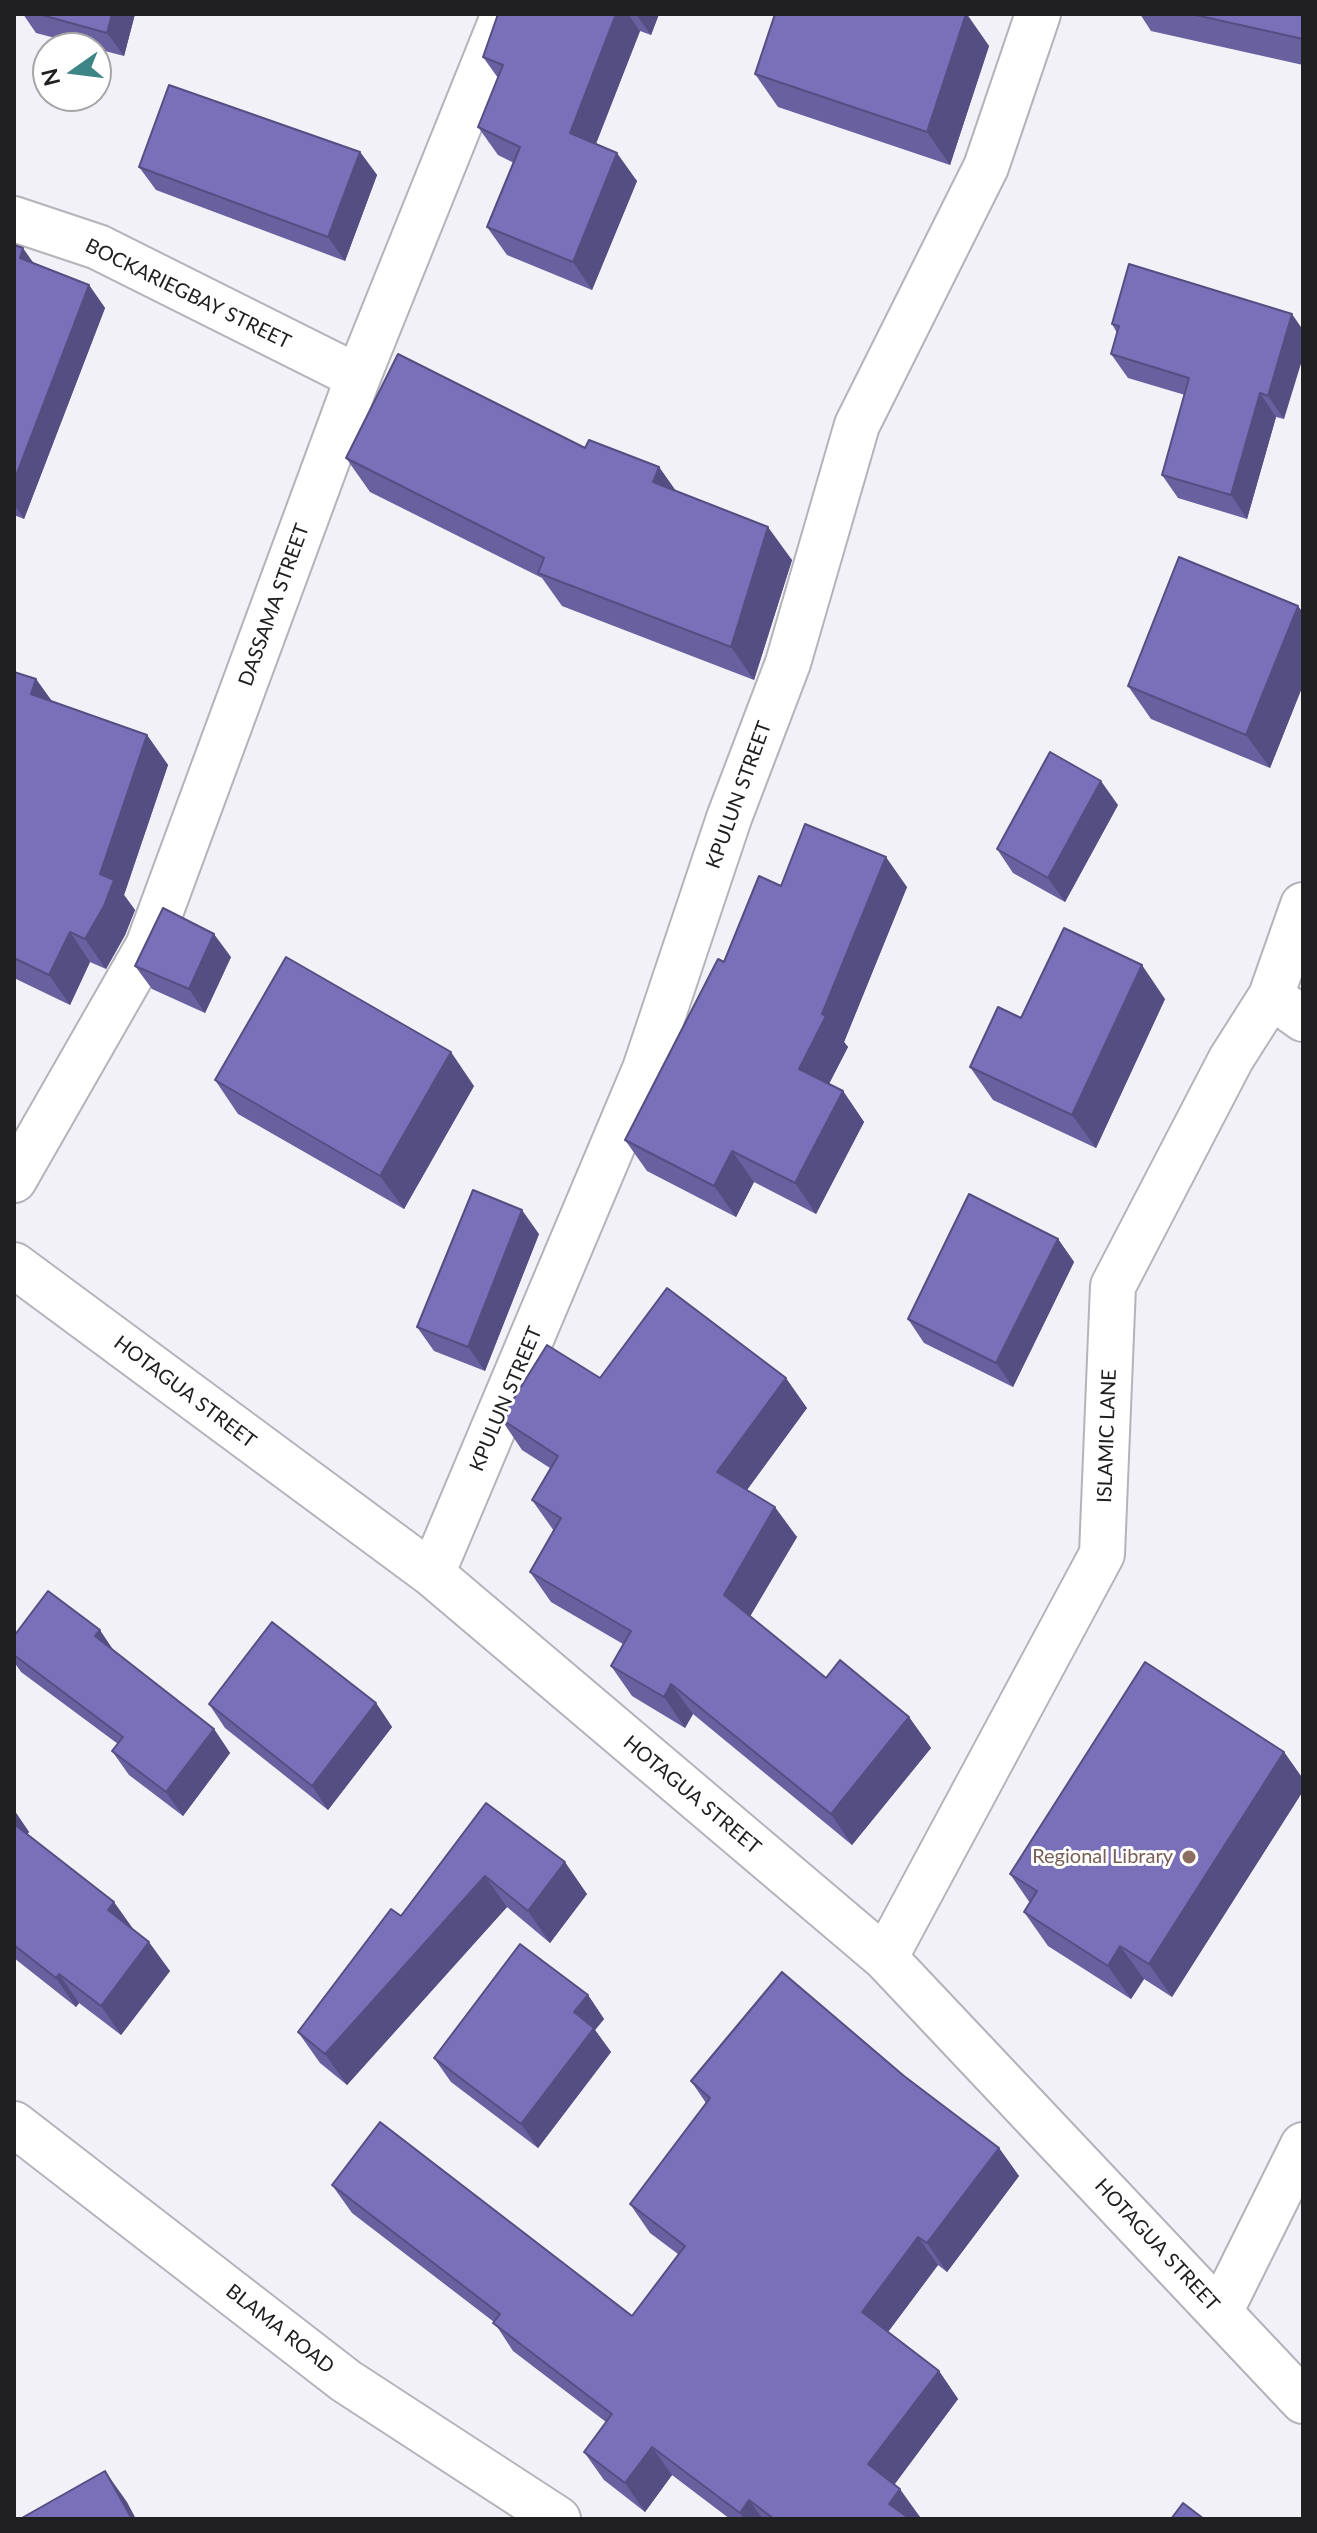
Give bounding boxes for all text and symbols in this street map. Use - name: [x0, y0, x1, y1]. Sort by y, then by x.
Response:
- north arrow: [32, 32, 112, 112]
- text: N: [35, 66, 65, 89]
- street label: BOCKARIEGBAY STREET: [81, 234, 295, 354]
- street label: DASSAMA STREET: [234, 521, 314, 689]
- street label: KPULUN STREET: [701, 718, 777, 872]
- street label: KPULUN STREET: [465, 1323, 547, 1475]
- street label: HOTAGUA STREET: [109, 1331, 261, 1453]
- street label: ISLAMIC LANE: [1093, 1369, 1121, 1503]
- street label: HOTAGUA STREET: [618, 1731, 766, 1859]
- place label: Regional Library: [1032, 1845, 1173, 1869]
- marker: Regional Library: [1180, 1848, 1198, 1866]
- street label: HOTAGUA STREET: [1090, 2174, 1224, 2316]
- street label: BLAMA ROAD: [221, 2279, 339, 2379]

